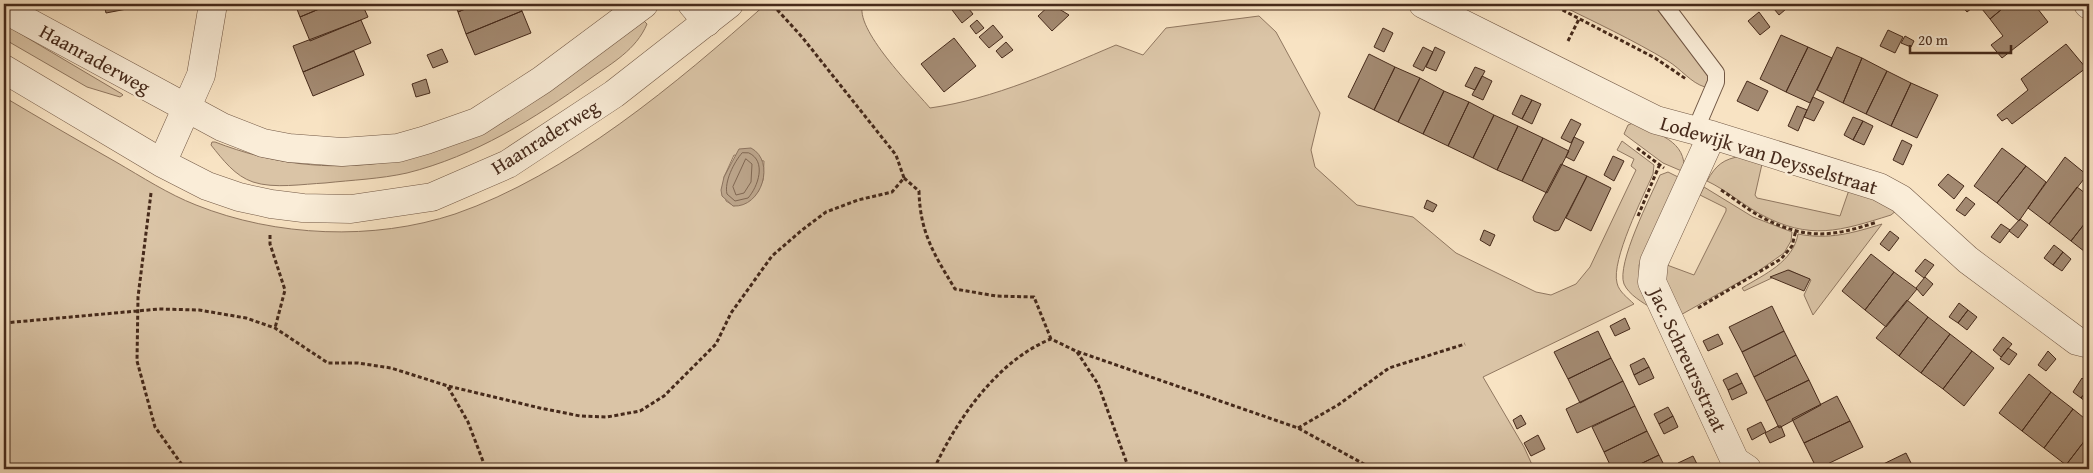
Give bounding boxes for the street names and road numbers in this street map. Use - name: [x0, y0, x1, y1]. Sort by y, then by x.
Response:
- street label: Haanraderweg: [35, 16, 156, 101]
- street label: Haanraderweg: [485, 92, 604, 181]
- street label: Lodewijk van Deysselstraat: [1657, 108, 1881, 201]
- street label: Jac. Schreursstraat: [1641, 280, 1735, 437]

